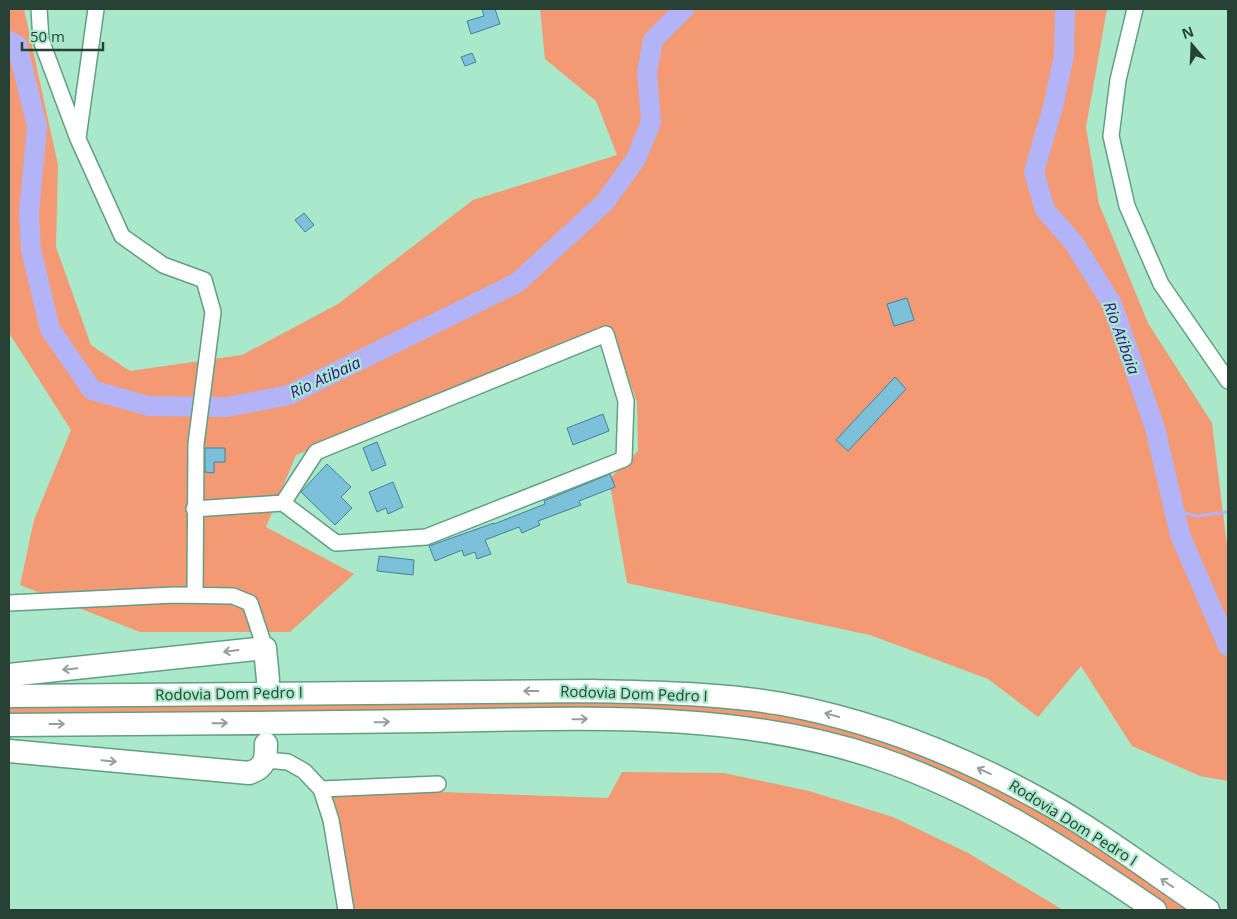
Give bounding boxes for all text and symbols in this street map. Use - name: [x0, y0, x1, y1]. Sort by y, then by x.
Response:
- scale bar: [22, 20, 104, 52]
- north arrow: [1167, 20, 1217, 70]
- text: N: [1179, 21, 1196, 43]
- text: 50 m: [30, 26, 65, 46]
- water label: Rio Atibaia: [1099, 299, 1145, 377]
- water label: Rio Atibaia: [286, 351, 364, 403]
- one-way arrow: [224, 646, 240, 656]
- one-way arrow: [62, 664, 78, 674]
- street label: Rodovia Dom Pedro I: [560, 680, 708, 706]
- street label: Rodovia Dom Pedro I: [155, 682, 303, 704]
- one-way arrow: [524, 686, 540, 696]
- one-way arrow: [824, 710, 840, 719]
- one-way arrow: [572, 714, 588, 724]
- one-way arrow: [374, 717, 390, 726]
- one-way arrow: [212, 718, 228, 728]
- one-way arrow: [49, 719, 65, 729]
- one-way arrow: [101, 756, 117, 766]
- one-way arrow: [977, 766, 992, 776]
- street label: Rodovia Dom Pedro I: [1006, 775, 1141, 870]
- one-way arrow: [1161, 878, 1175, 888]

